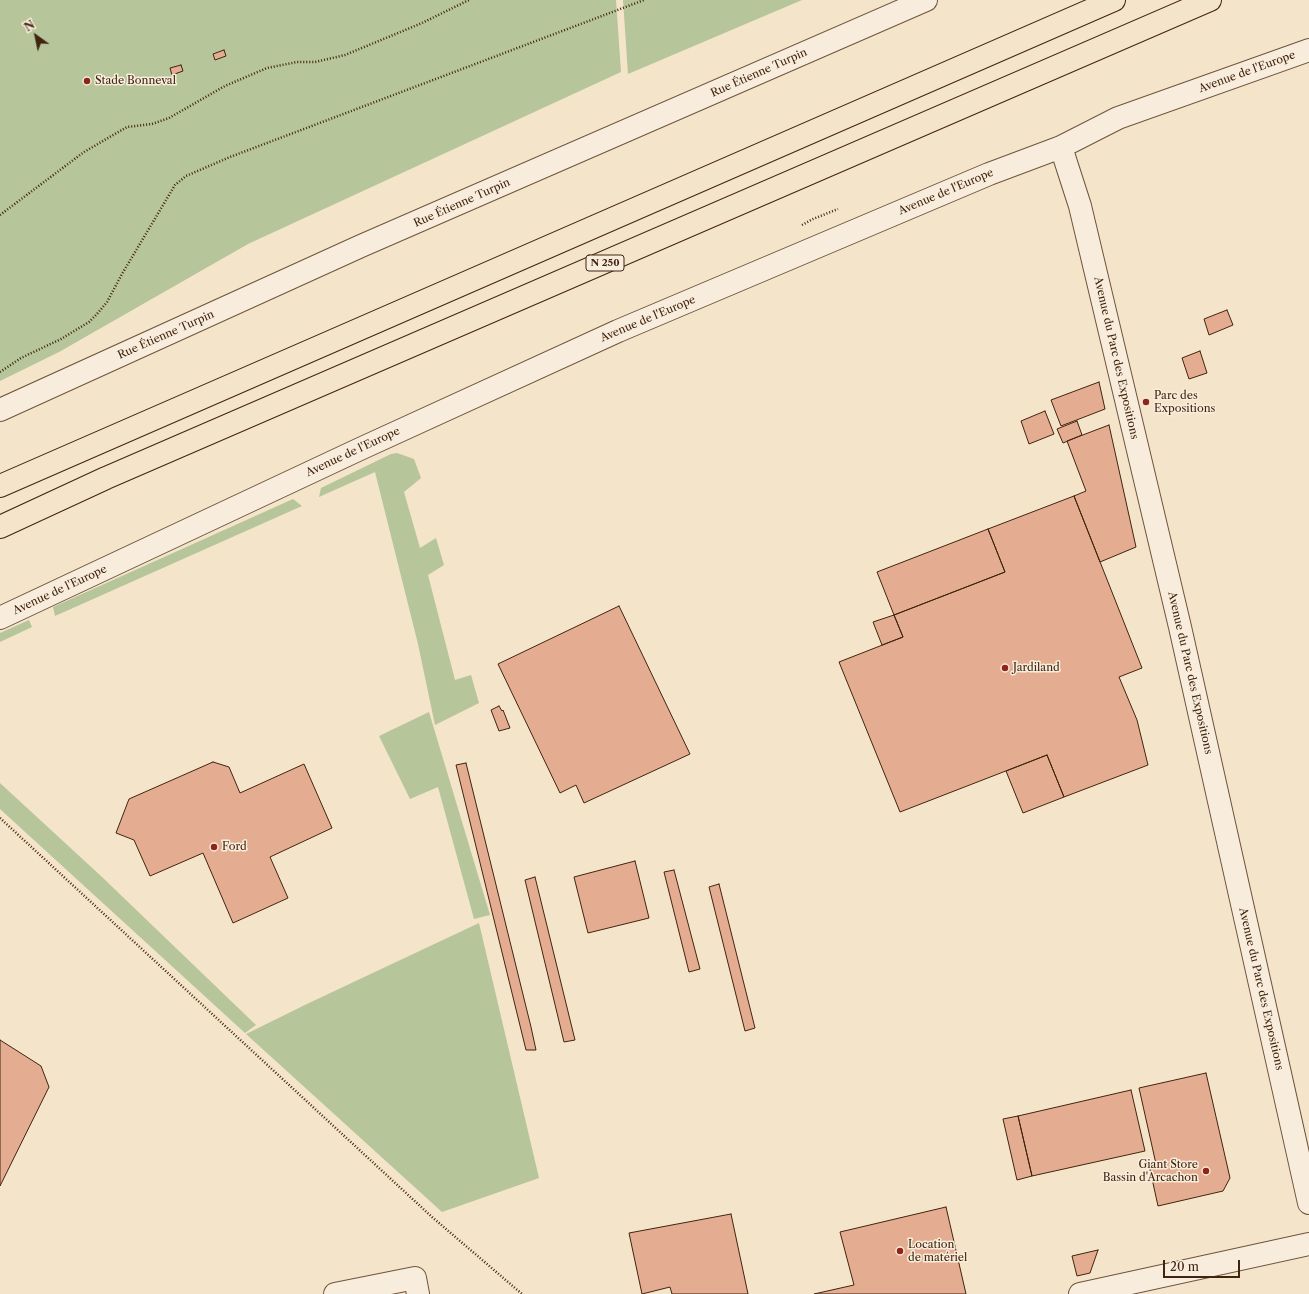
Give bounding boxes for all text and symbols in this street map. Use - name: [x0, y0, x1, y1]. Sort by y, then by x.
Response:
- north arrow: [16, 16, 56, 56]
- text: N: [22, 17, 37, 34]
- street label: Rue Étienne Turpin: [709, 46, 809, 100]
- street label: Avenue de l'Europe: [1197, 48, 1297, 96]
- place label: Stade Bonneval: [95, 74, 176, 88]
- marker: Stade Bonneval: [82, 76, 92, 86]
- street label: Avenue de l'Europe: [896, 166, 996, 218]
- street label: Rue Étienne Turpin: [412, 176, 512, 230]
- road number: N 250: [586, 255, 624, 271]
- street label: Avenue du Parc des Expositions: [1091, 275, 1141, 441]
- street label: Avenue de l'Europe: [598, 293, 698, 345]
- street label: Rue Étienne Turpin: [116, 308, 216, 362]
- place label: Parc des Expositions: [1154, 389, 1215, 415]
- marker: Parc des Expositions: [1141, 397, 1151, 407]
- street label: Avenue de l'Europe: [304, 424, 402, 480]
- street label: Avenue de l'Europe: [11, 562, 109, 618]
- street label: Avenue du Parc des Expositions: [1165, 590, 1215, 756]
- place label: Jardiland: [1013, 661, 1060, 675]
- marker: Jardiland: [1000, 663, 1010, 673]
- place label: Ford: [222, 840, 247, 854]
- marker: Ford: [209, 842, 219, 852]
- street label: Avenue du Parc des Expositions: [1236, 906, 1286, 1072]
- place label: Giant Store Bassin d'Arcachon: [1103, 1158, 1198, 1184]
- marker: Giant Store Bassin d'Arcachon: [1201, 1166, 1211, 1176]
- place label: Location de matériel: [908, 1238, 967, 1264]
- marker: Location de matériel: [895, 1246, 905, 1256]
- scale bar: [1165, 1252, 1242, 1278]
- text: 20 m: [1170, 1259, 1199, 1274]

